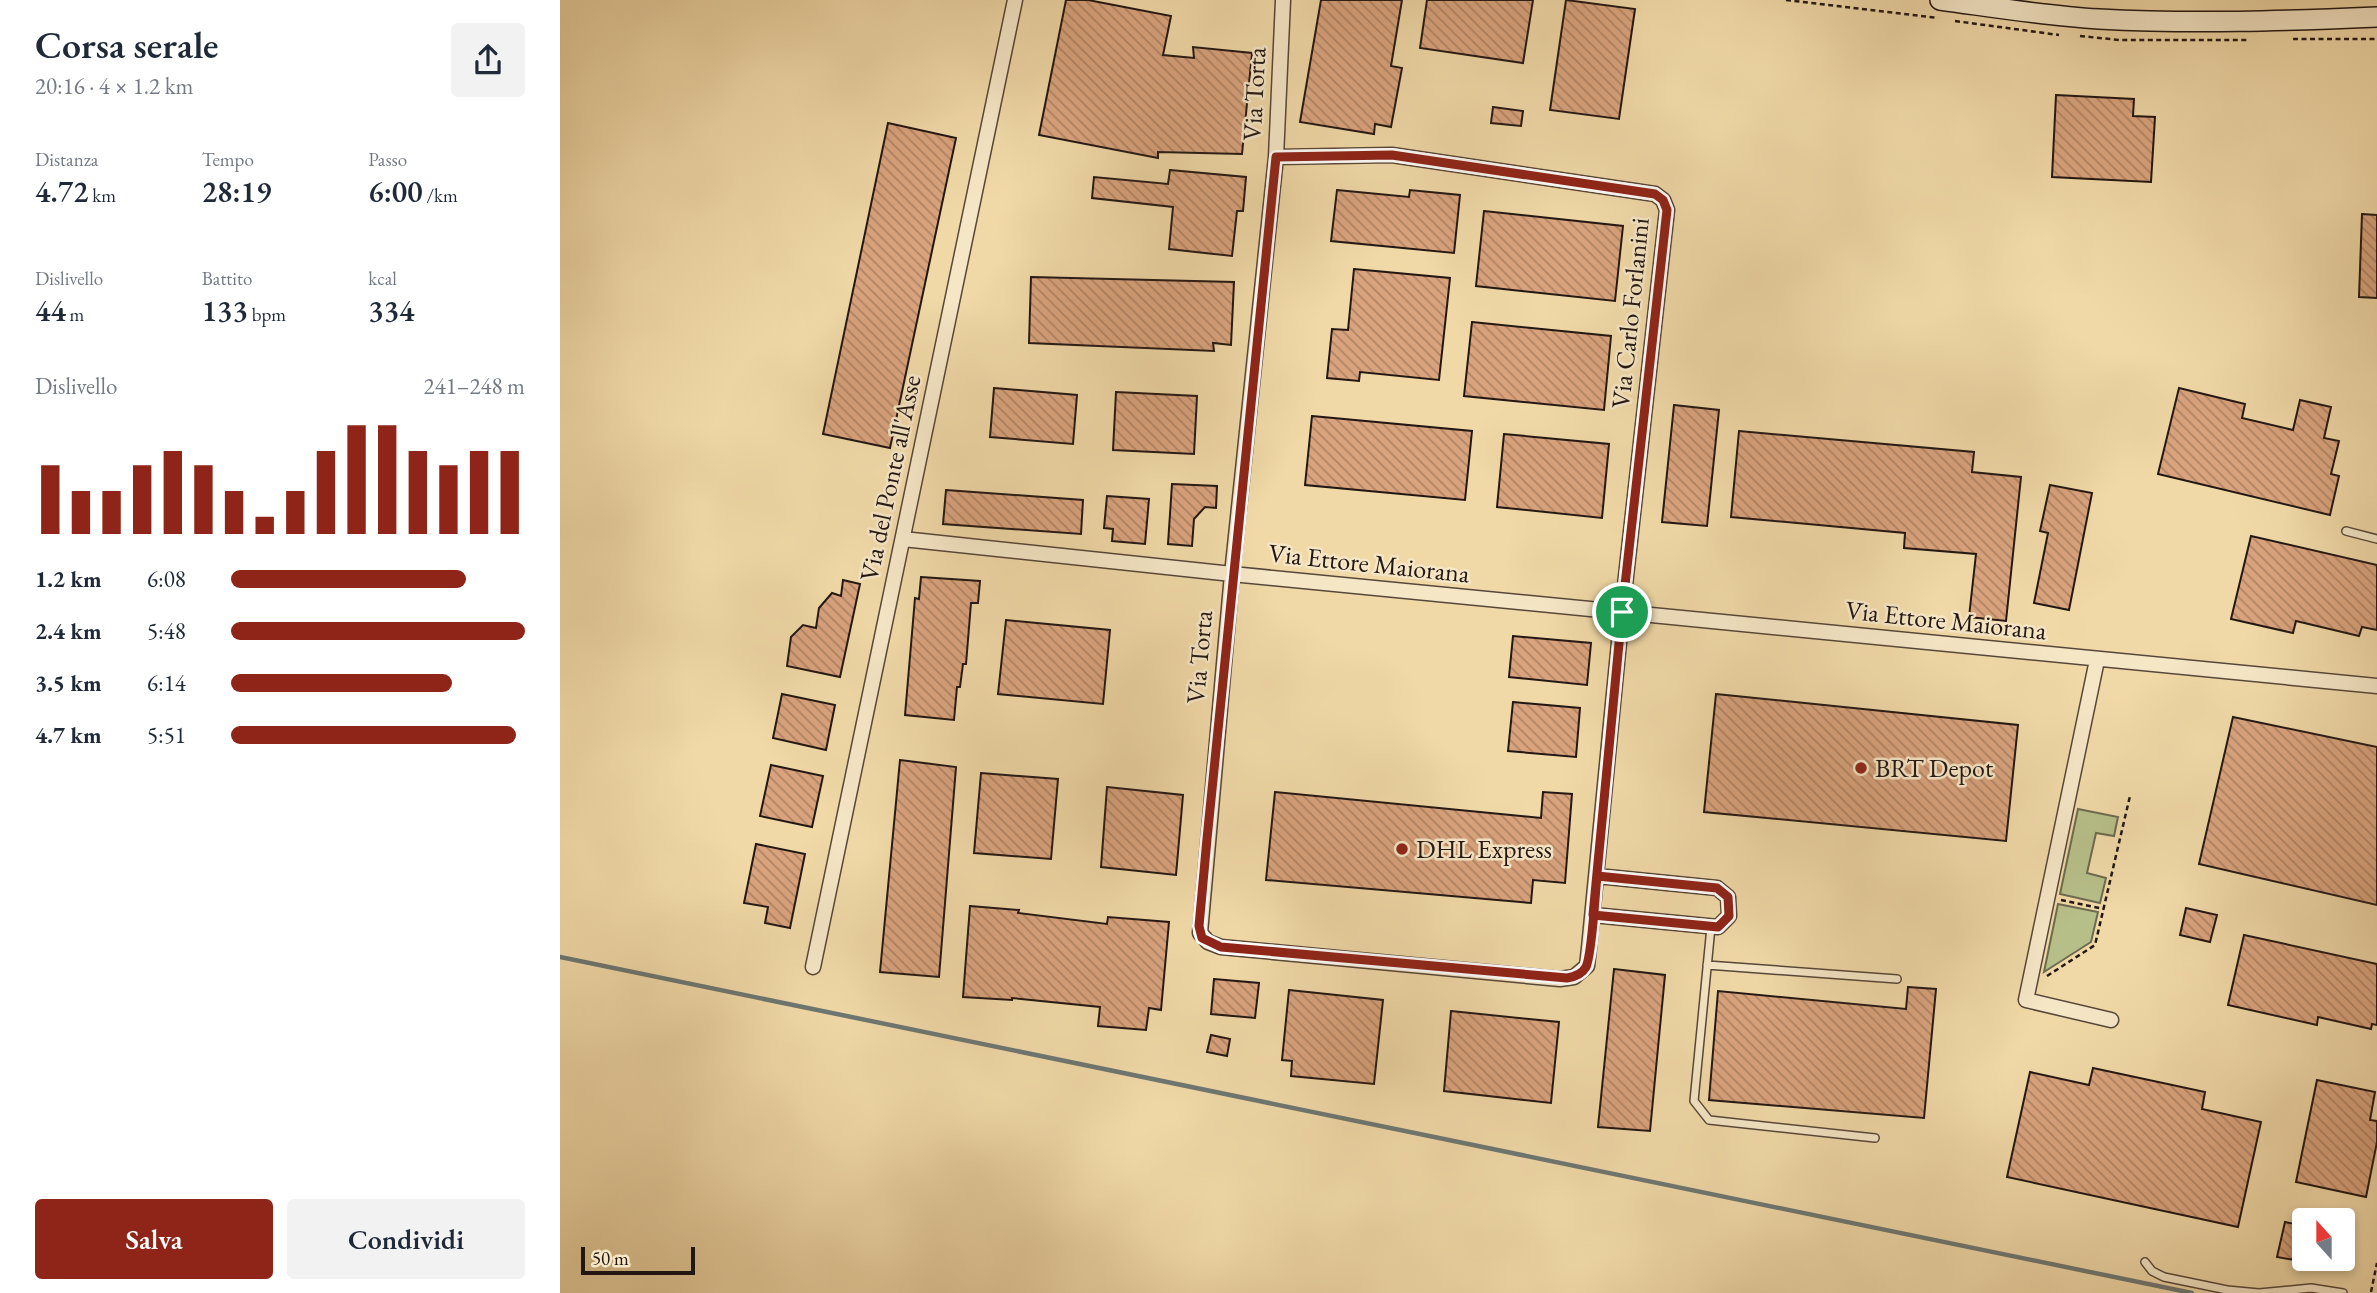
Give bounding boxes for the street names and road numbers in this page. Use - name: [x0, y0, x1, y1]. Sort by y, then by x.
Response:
- street label: Via Torta: [1235, 46, 1273, 142]
- street label: Via Carlo Forlanini: [1603, 216, 1657, 410]
- street label: Via del Ponte all'Asse: [852, 372, 928, 584]
- street label: Via Ettore Maiorana: [1267, 536, 1472, 591]
- street label: Via Ettore Maiorana: [1844, 593, 2049, 648]
- street label: Via Torta: [1178, 608, 1220, 705]

